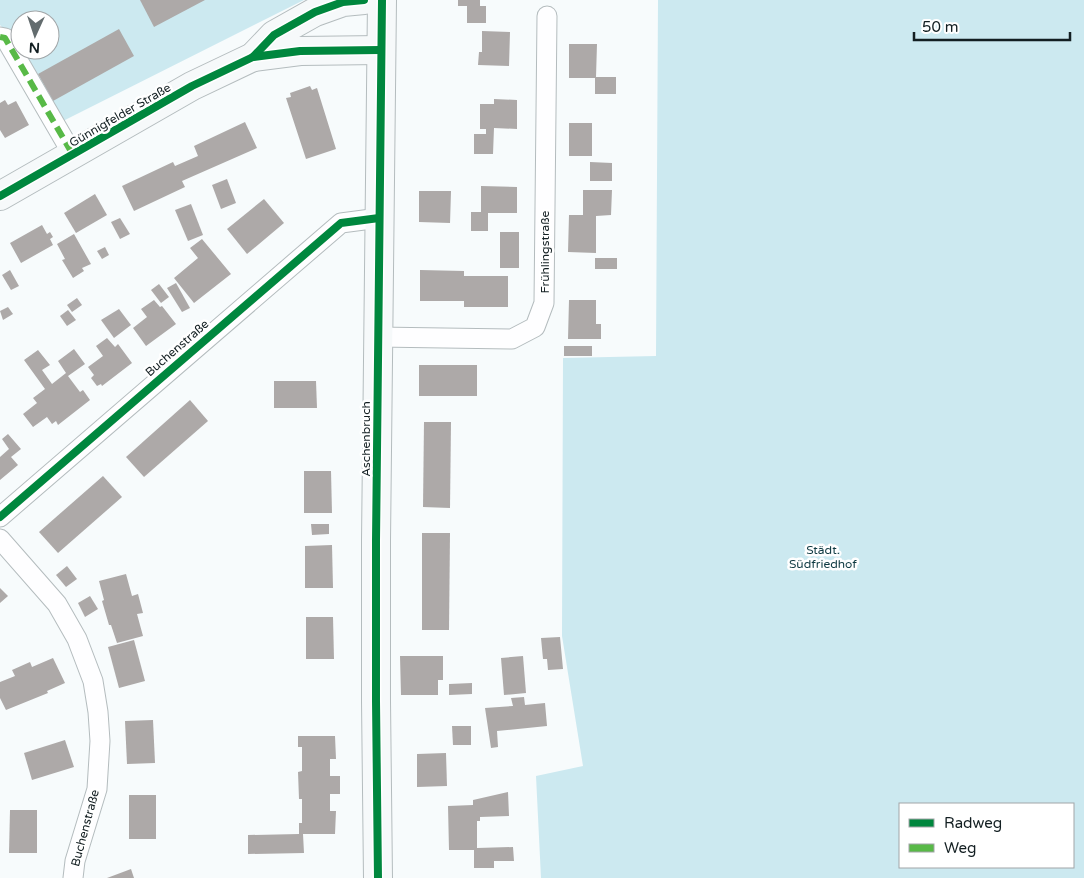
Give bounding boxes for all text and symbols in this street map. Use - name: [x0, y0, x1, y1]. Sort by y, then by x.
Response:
- north arrow: [10, 10, 60, 60]
- scale bar: [914, 10, 1070, 42]
- text: 50 m: [922, 18, 959, 36]
- text: N: [28, 39, 40, 56]
- street label: Günnigfelder Straße: [67, 80, 173, 150]
- street label: Frühlingstraße: [538, 210, 552, 293]
- street label: Buchenstraße: [143, 317, 212, 379]
- street label: Aschenbruch: [359, 401, 373, 477]
- park label: Städt. Südfriedhof: [789, 543, 857, 571]
- street label: Buchenstraße: [68, 788, 102, 868]
- legend: [899, 803, 1074, 868]
- text: Radweg: [944, 814, 1002, 832]
- text: Weg: [944, 839, 976, 857]

